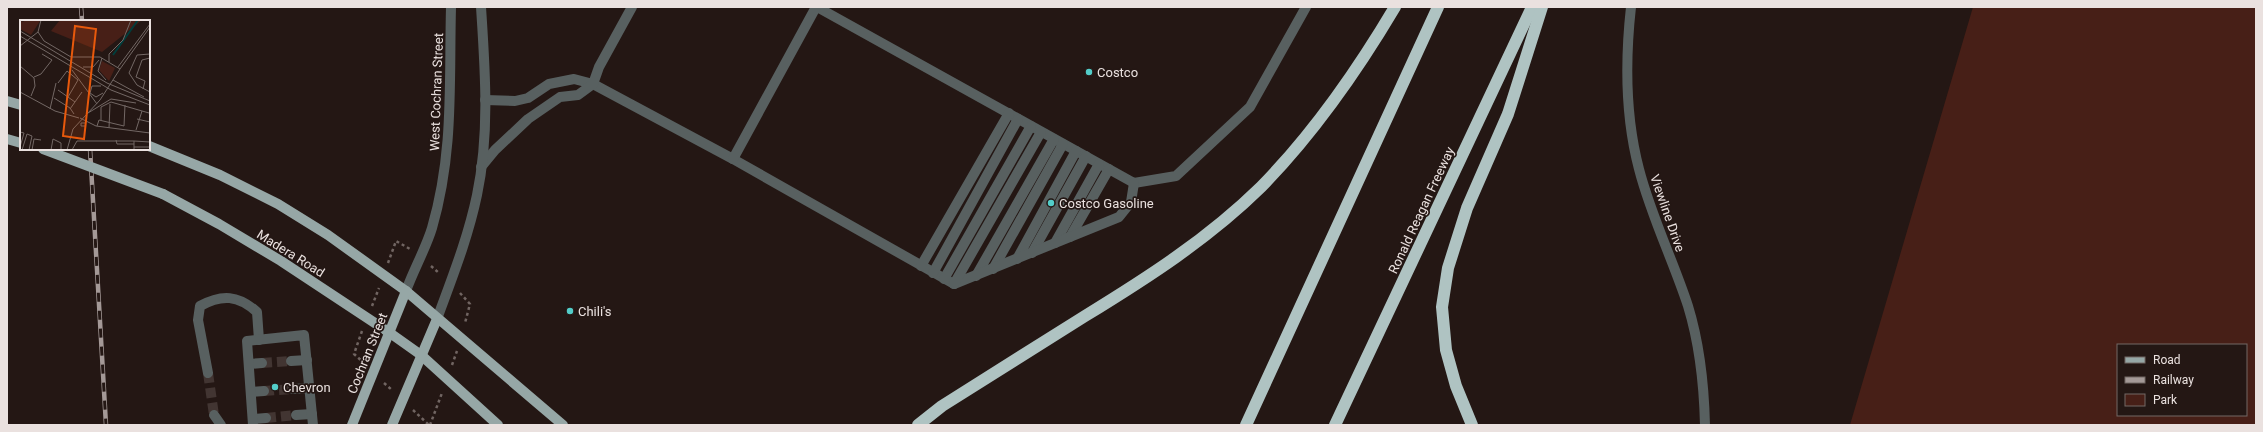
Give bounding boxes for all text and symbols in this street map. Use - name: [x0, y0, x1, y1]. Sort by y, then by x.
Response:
- inset map: [20, 20, 150, 150]
- street label: West Cochran Street: [427, 33, 446, 151]
- place label: Costco: [1097, 65, 1138, 80]
- marker: Costco: [1084, 67, 1094, 77]
- street label: Ronald Reagan Freeway: [1385, 144, 1457, 276]
- street label: Viewline Drive: [1647, 172, 1688, 254]
- place label: Costco Gasoline: [1059, 196, 1154, 211]
- marker: Costco Gasoline: [1046, 198, 1056, 208]
- street label: Madera Road: [254, 227, 327, 280]
- place label: Chili's: [578, 304, 612, 319]
- marker: Chili's: [565, 306, 575, 316]
- street label: Cochran Street: [344, 311, 390, 396]
- legend: [2117, 344, 2247, 416]
- text: Road: [2153, 353, 2181, 367]
- text: Railway: [2153, 373, 2194, 387]
- place label: Chevron: [283, 380, 331, 395]
- marker: Chevron: [270, 382, 280, 392]
- text: Park: [2153, 393, 2178, 407]

